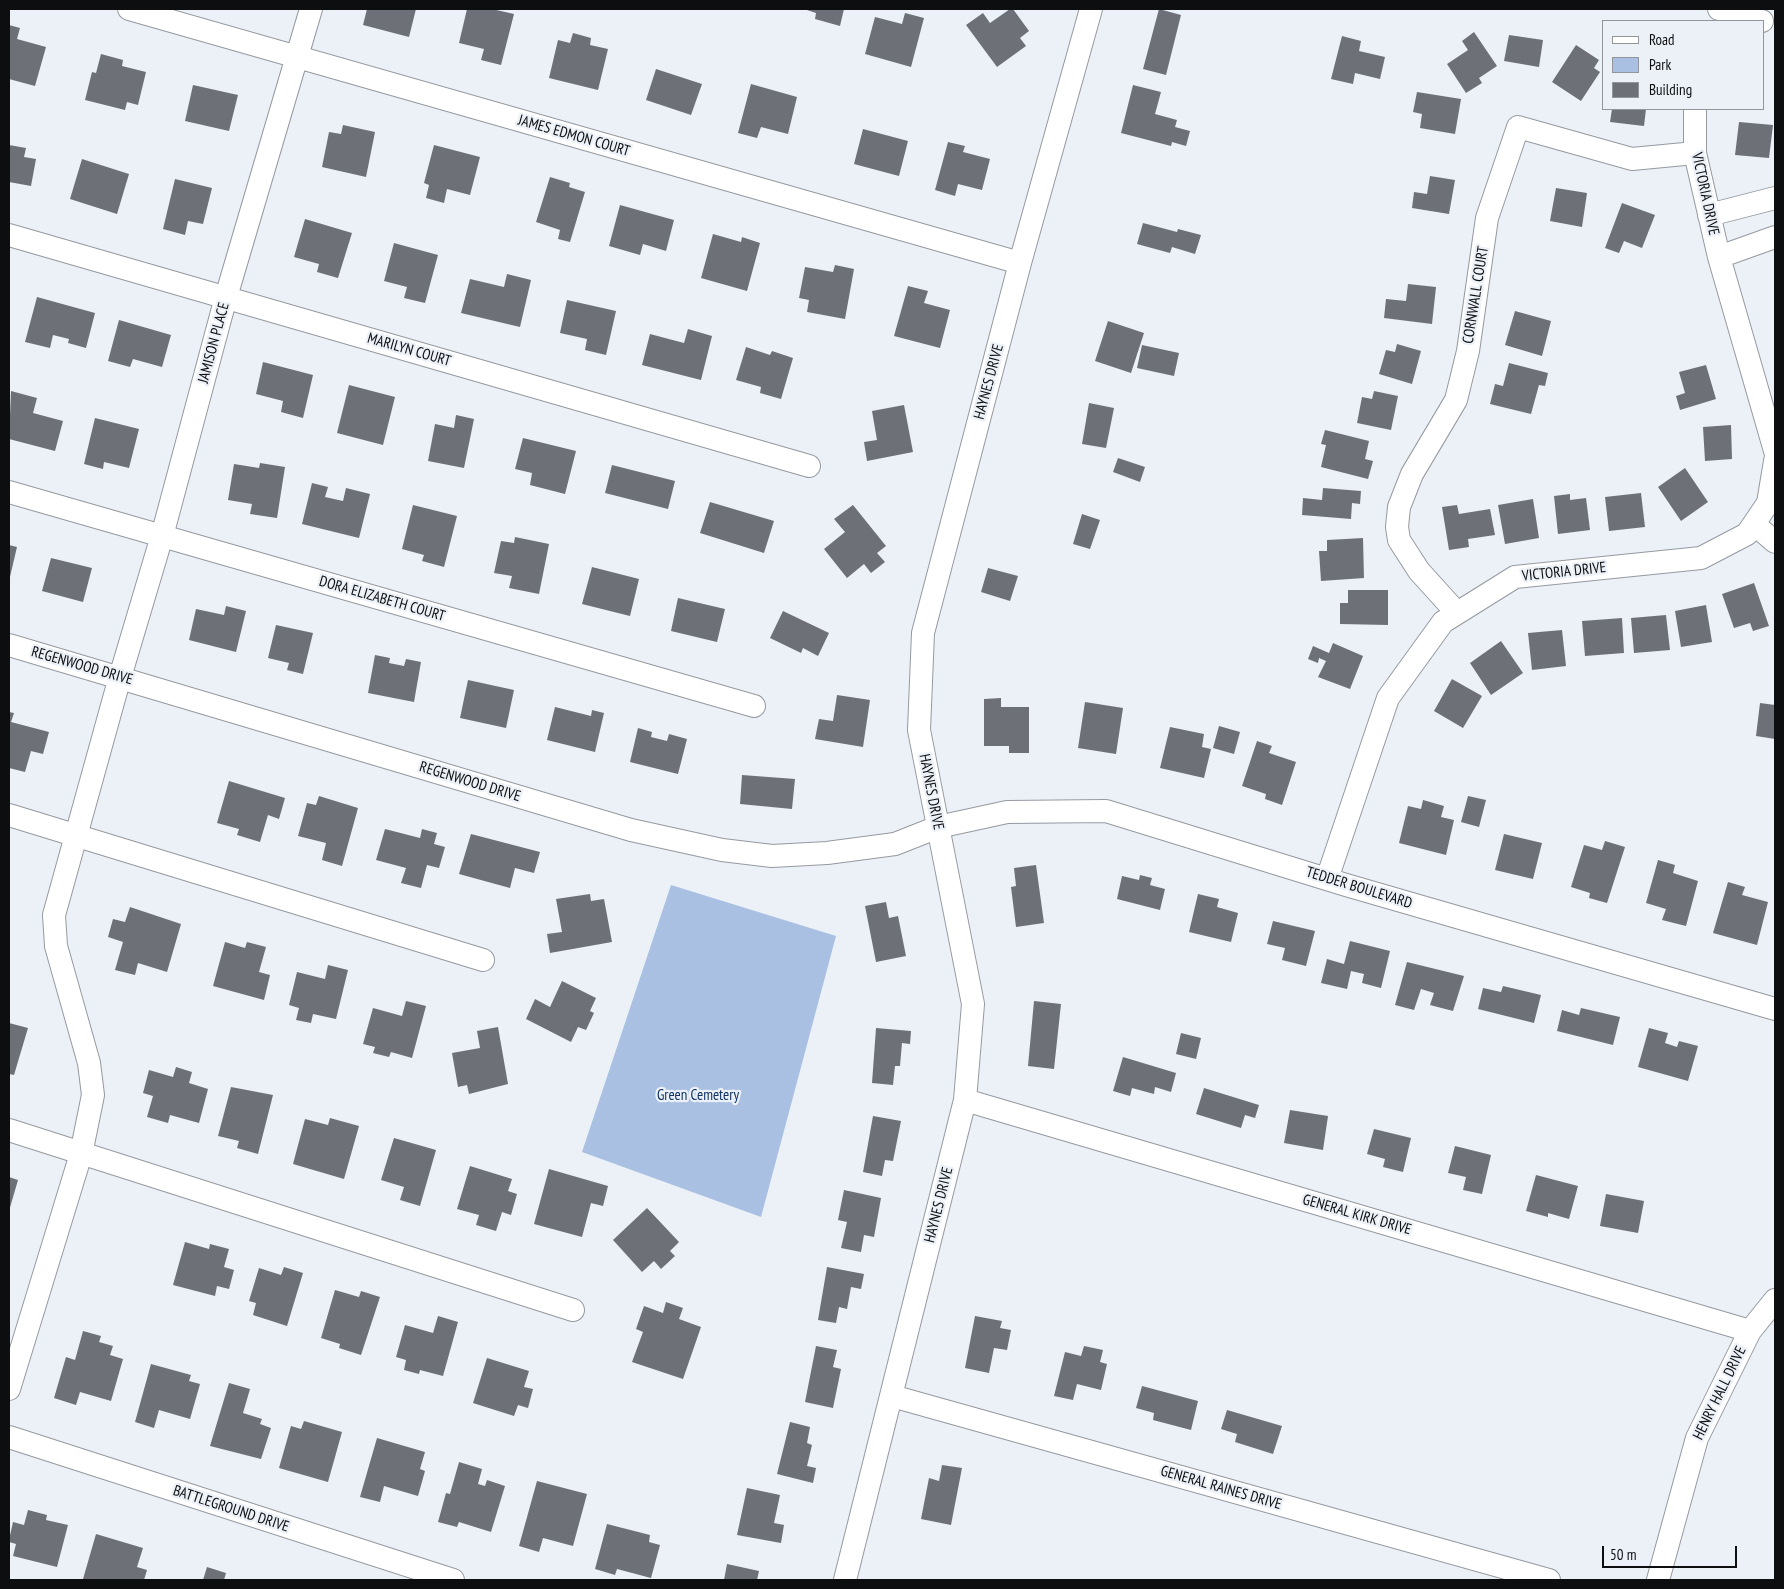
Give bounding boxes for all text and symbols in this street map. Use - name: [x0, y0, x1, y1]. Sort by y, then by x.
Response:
- legend: [1602, 20, 1764, 110]
- text: Road: [1649, 30, 1675, 49]
- text: Park: [1649, 55, 1671, 74]
- text: Building: [1649, 80, 1692, 99]
- street label: JAMES EDMON COURT: [516, 111, 632, 161]
- street label: VICTORIA DRIVE: [1687, 151, 1723, 237]
- street label: CORNWALL COURT: [1459, 245, 1493, 345]
- street label: JAMISON PLACE: [195, 301, 233, 385]
- street label: MARILYN COURT: [365, 329, 453, 371]
- street label: HAYNES DRIVE: [970, 342, 1008, 422]
- street label: VICTORIA DRIVE: [1521, 559, 1607, 585]
- street label: DORA ELIZABETH COURT: [317, 572, 447, 626]
- street label: REGENWOOD DRIVE: [29, 643, 135, 689]
- street label: HAYNES DRIVE: [915, 752, 947, 832]
- street label: REGENWOOD DRIVE: [417, 758, 523, 806]
- street label: TEDDER BOULEVARD: [1304, 863, 1414, 913]
- park label: Green Cemetery: [657, 1087, 739, 1105]
- street label: HAYNES DRIVE: [921, 1165, 957, 1245]
- street label: GENERAL KIRK DRIVE: [1301, 1191, 1413, 1239]
- street label: HENRY HALL DRIVE: [1690, 1343, 1750, 1443]
- street label: GENERAL RAINES DRIVE: [1158, 1462, 1284, 1514]
- street label: BATTLEGROUND DRIVE: [171, 1482, 291, 1536]
- scale bar: [1604, 1536, 1739, 1568]
- text: 50 m: [1610, 1545, 1636, 1564]

